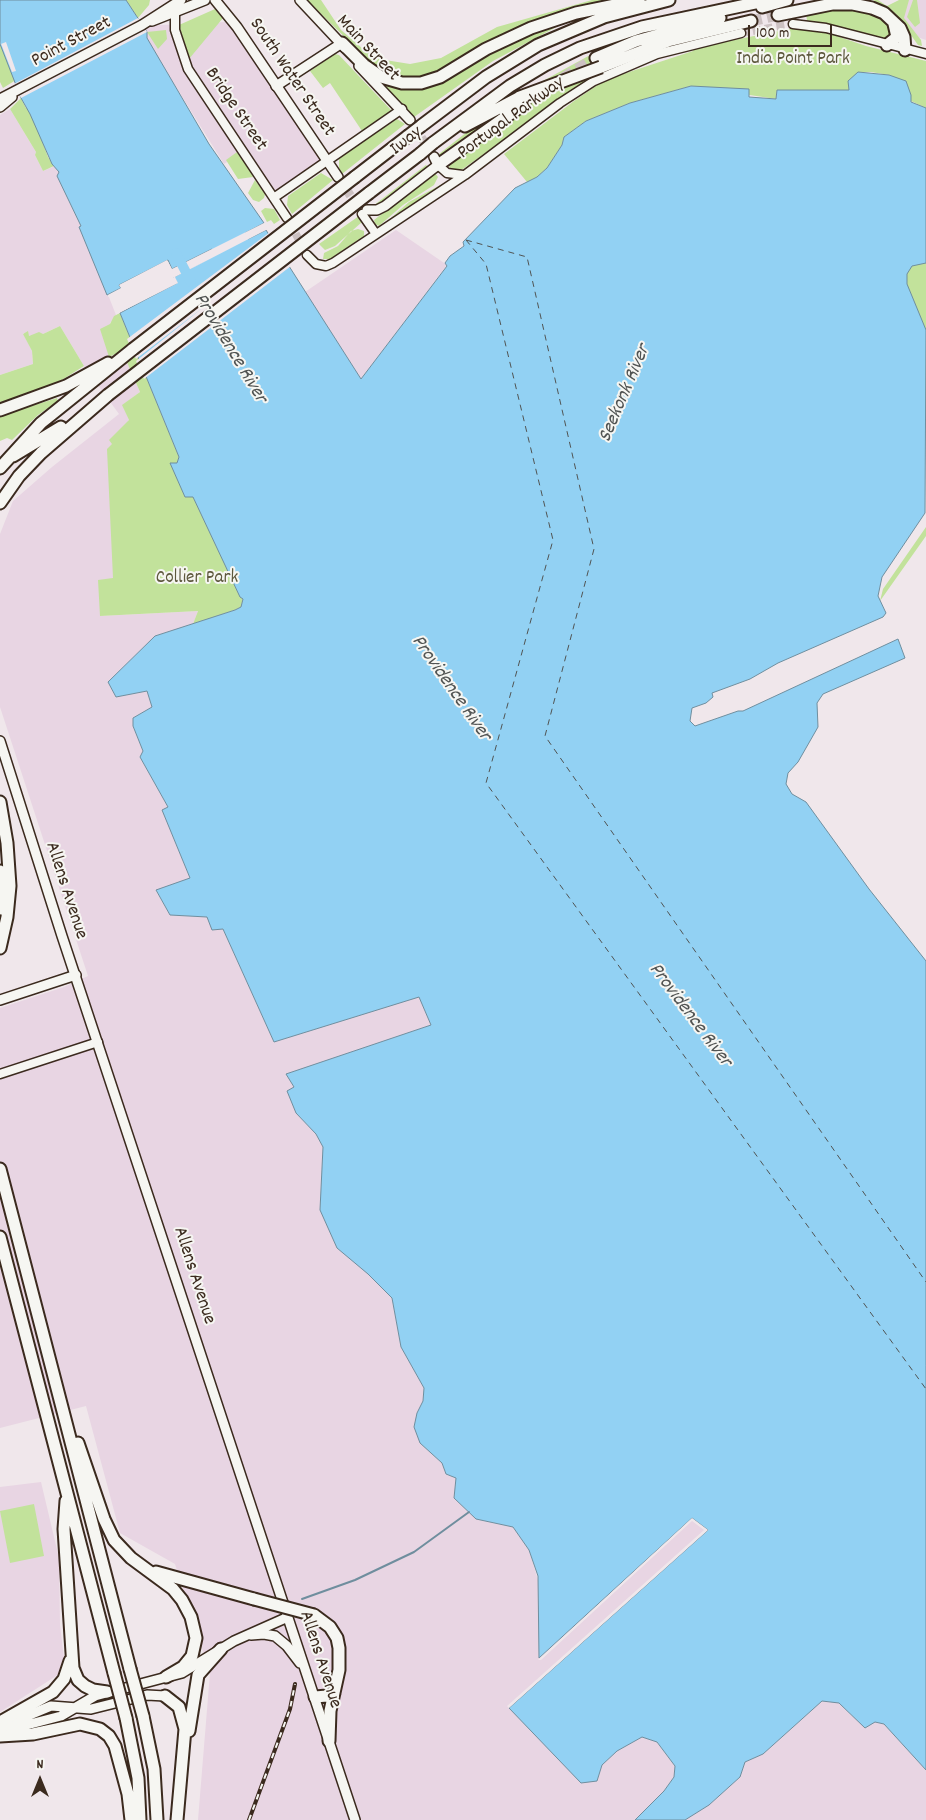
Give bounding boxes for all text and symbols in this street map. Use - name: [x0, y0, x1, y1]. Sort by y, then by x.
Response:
- street label: Main Street: [330, 11, 404, 87]
- street label: Point Street: [28, 13, 116, 73]
- street label: South Water Street: [243, 14, 339, 142]
- scale bar: [751, 15, 835, 47]
- text: 100 m: [756, 23, 789, 45]
- park label: India Point Park: [736, 49, 850, 71]
- street label: Bridge Street: [199, 64, 271, 156]
- street label: Portugal Parkway: [454, 73, 570, 165]
- street label: Iway: [386, 122, 428, 162]
- water label: Providence River: [187, 290, 271, 408]
- water label: Seekonk River: [595, 342, 657, 446]
- park label: Collier Park: [156, 568, 238, 590]
- water label: Providence River: [405, 631, 495, 747]
- street label: Allens Avenue: [39, 840, 91, 942]
- water label: Providence River: [642, 959, 736, 1073]
- street label: Allens Avenue: [167, 1225, 219, 1327]
- street label: Allens Avenue: [293, 1609, 345, 1711]
- north arrow: [15, 1755, 65, 1805]
- text: N: [37, 1755, 43, 1775]

